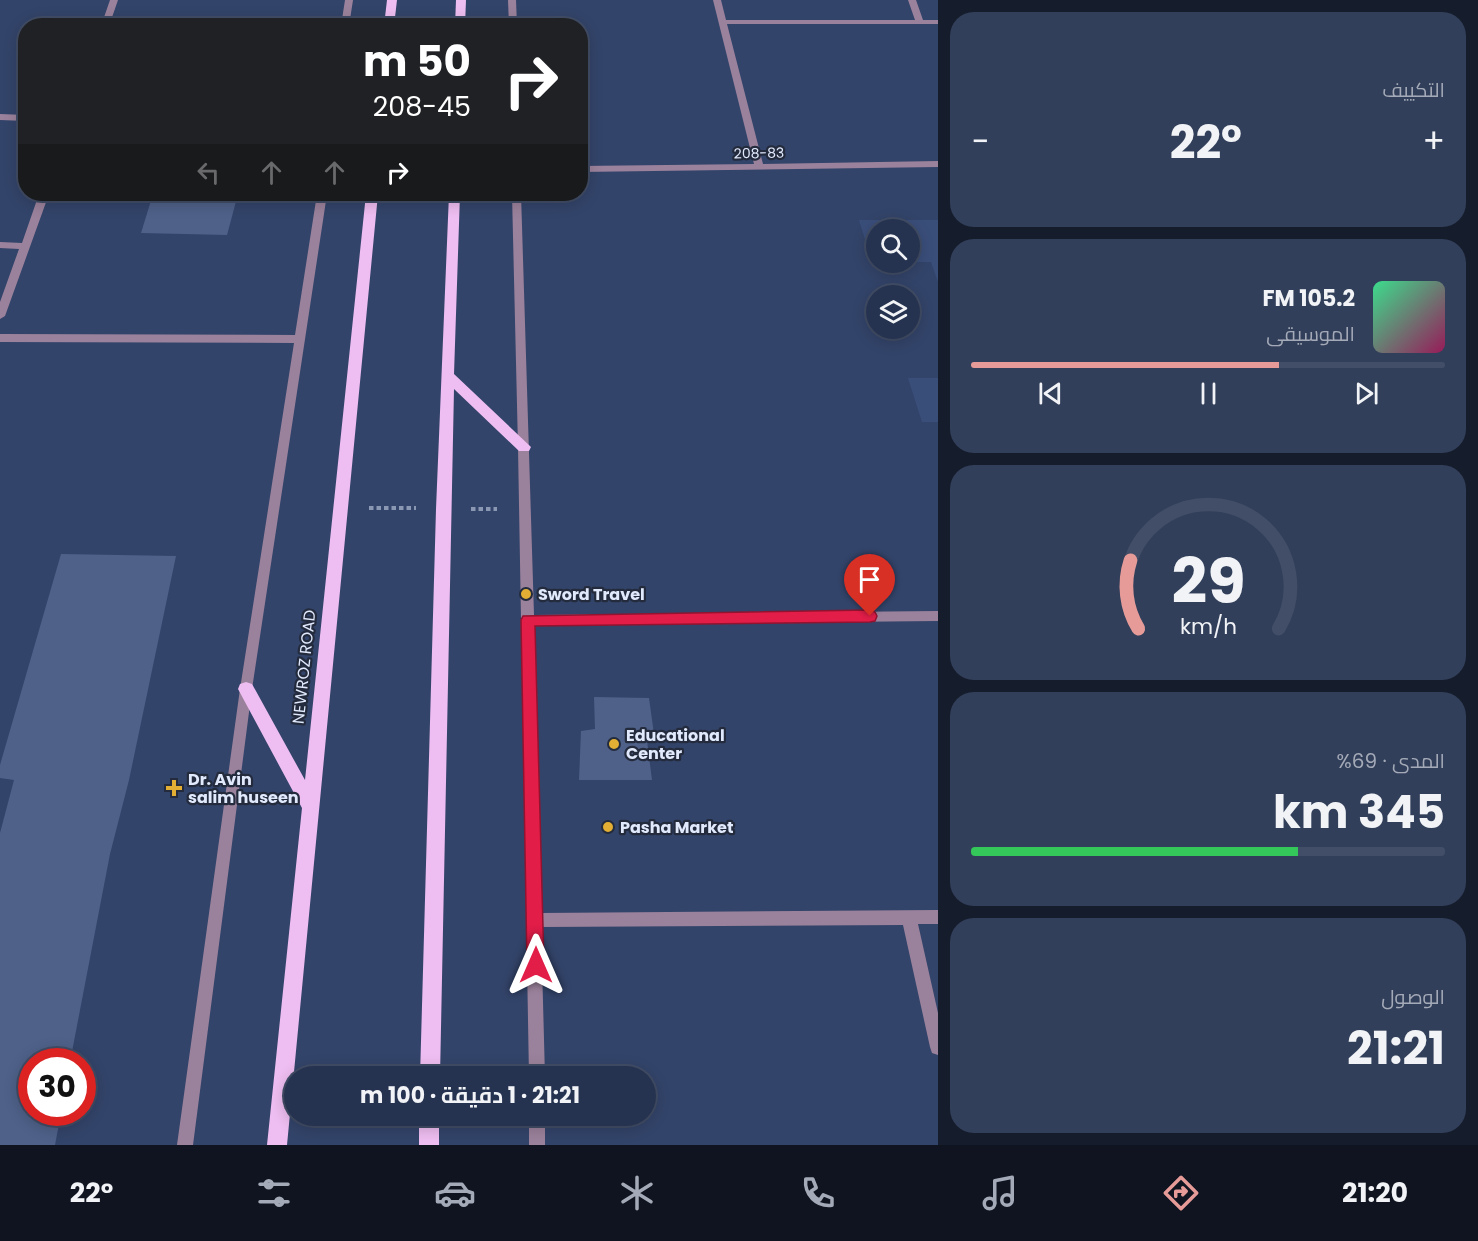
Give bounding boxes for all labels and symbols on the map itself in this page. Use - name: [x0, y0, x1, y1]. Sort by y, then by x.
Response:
- street label: 208-83: [734, 143, 784, 163]
- pin: [844, 554, 895, 616]
- place label: Sword Travel: [538, 583, 645, 606]
- marker: Sword Travel: [519, 587, 533, 601]
- street label: NEWROZ ROAD: [287, 609, 321, 725]
- place label: Educational Center: [626, 724, 725, 765]
- marker: Educational Center: [607, 737, 621, 751]
- place label: Dr. Avin salim huseen: [188, 768, 299, 809]
- marker: Dr. Avin salim huseen: [165, 779, 183, 797]
- place label: Pasha Market: [620, 816, 733, 839]
- marker: Pasha Market: [601, 820, 615, 834]
- position arrow: [504, 933, 568, 997]
- speed limit sign: 30: [18, 1048, 96, 1126]

